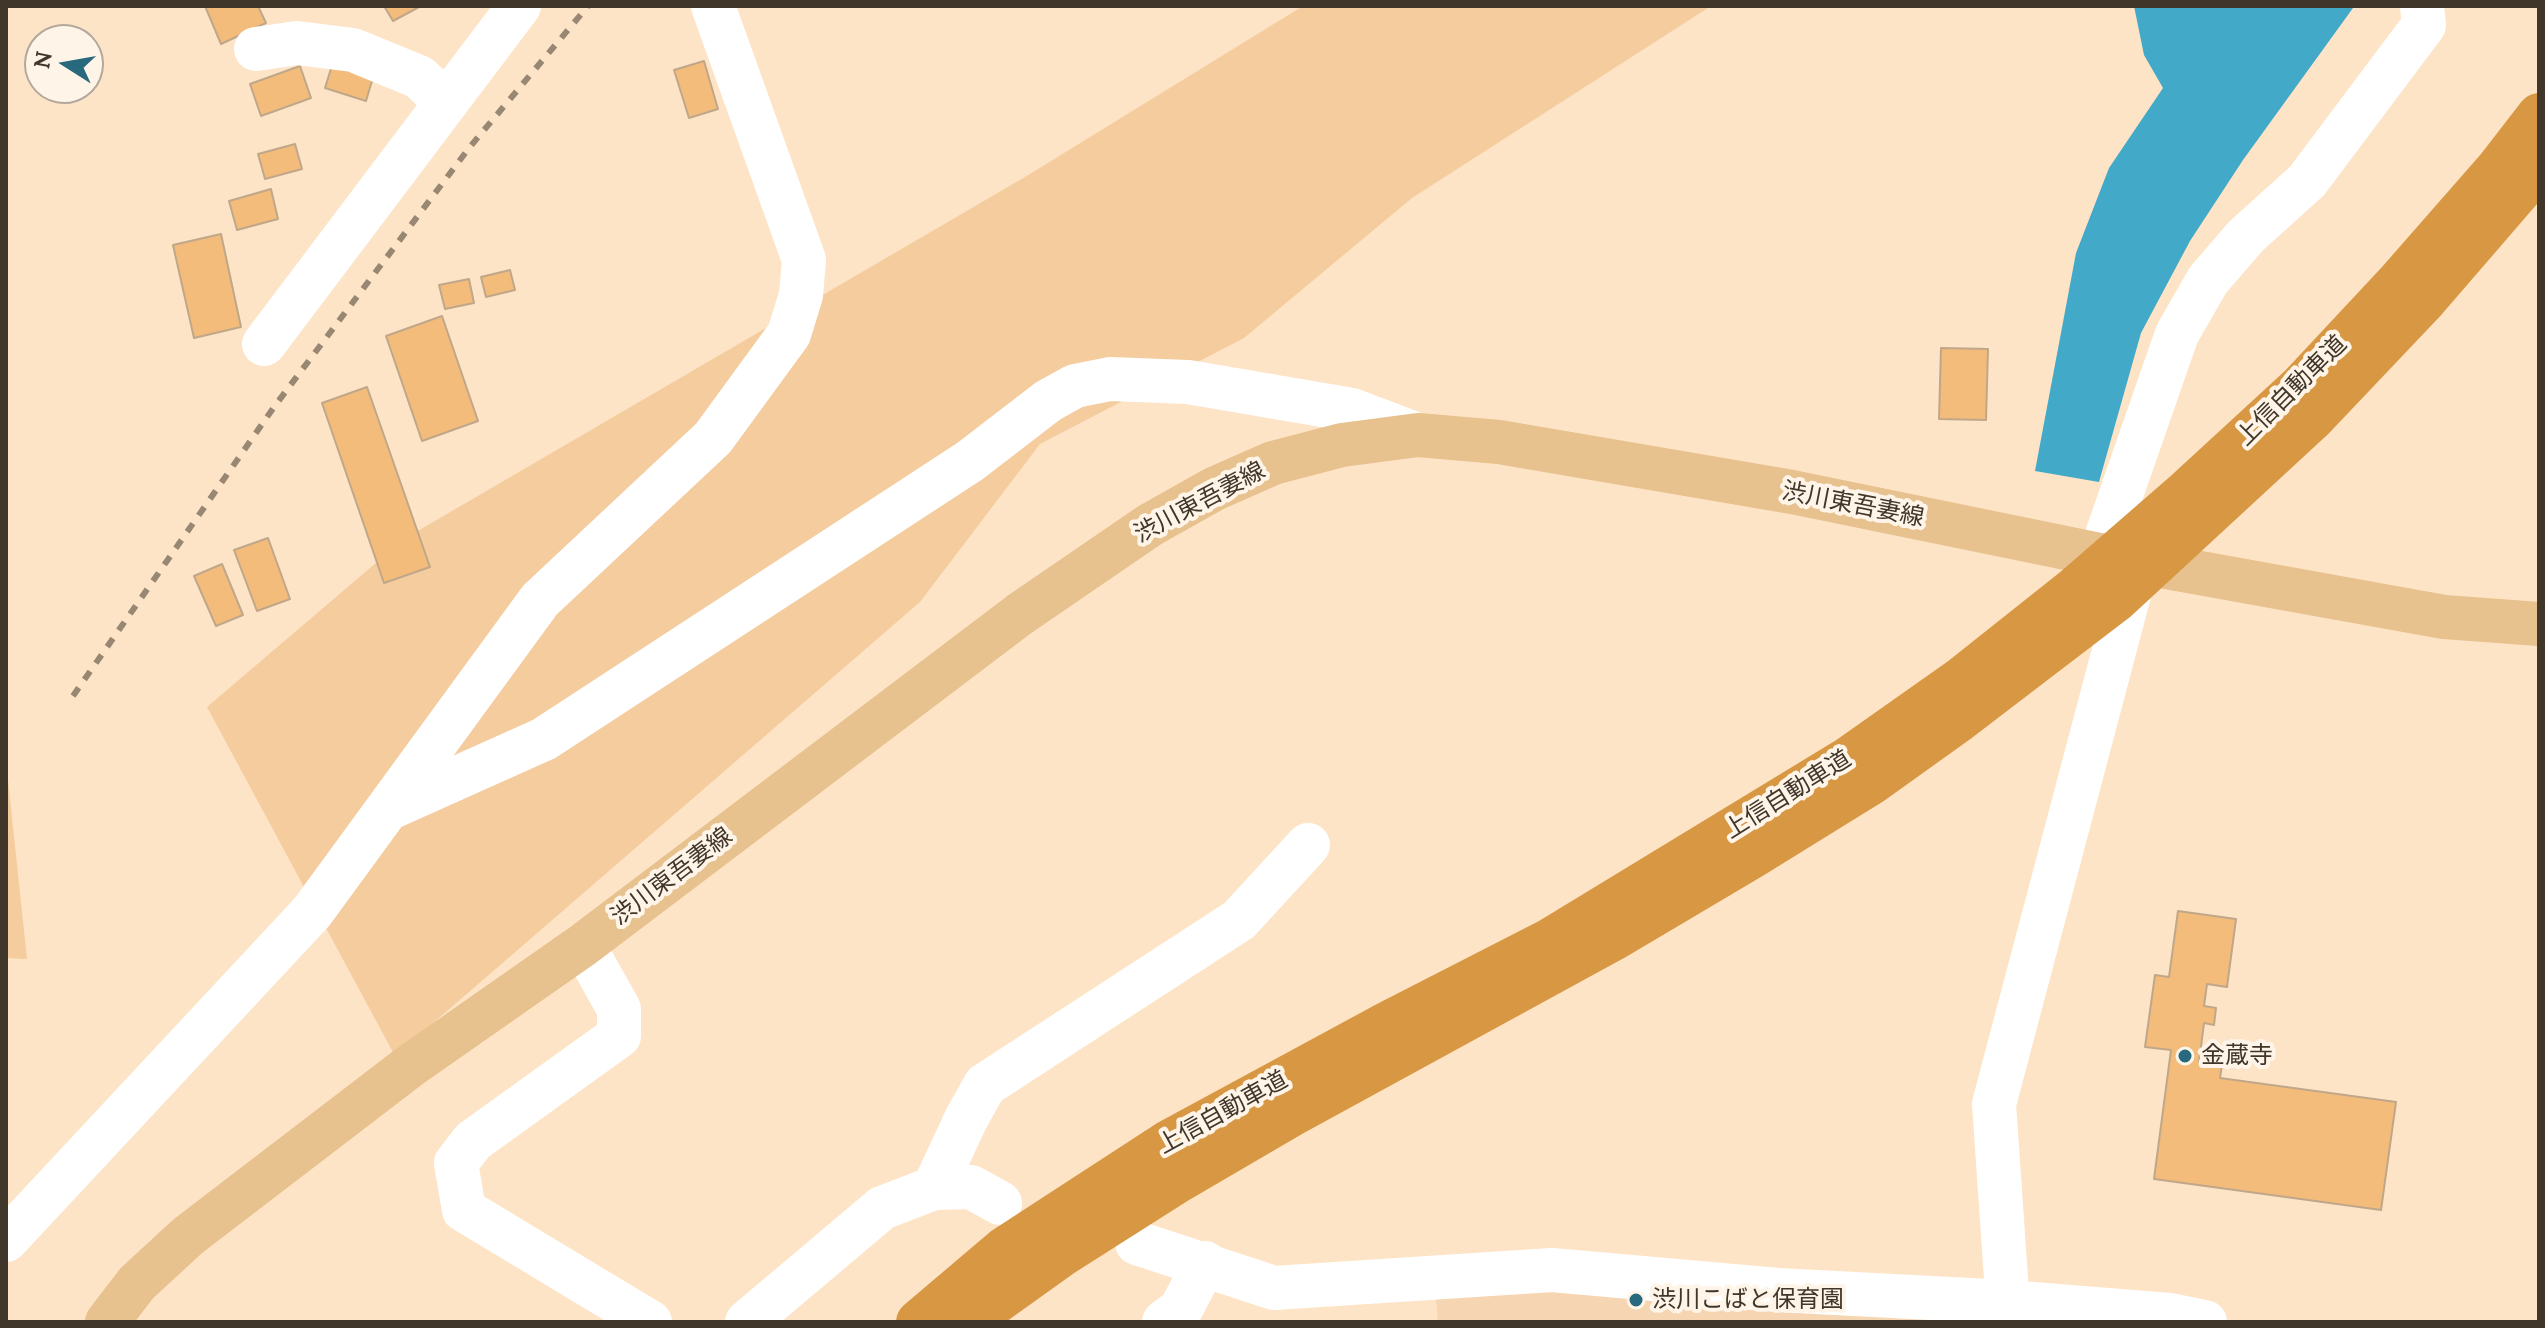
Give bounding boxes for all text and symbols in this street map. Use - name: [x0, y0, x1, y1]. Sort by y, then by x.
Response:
- north arrow: [24, 24, 104, 104]
- text: N: [27, 49, 58, 71]
- street label: 上信自動車道: [2231, 330, 2353, 452]
- street label: 渋川東吾妻線: [1130, 456, 1270, 550]
- street label: 渋川東吾妻線: [1780, 477, 1926, 533]
- street label: 上信自動車道: [1719, 745, 1857, 845]
- street label: 渋川東吾妻線: [606, 822, 738, 932]
- place label: 金蔵寺: [2201, 1042, 2273, 1070]
- marker: 金蔵寺: [2176, 1047, 2194, 1065]
- street label: 上信自動車道: [1153, 1065, 1293, 1161]
- place label: 渋川こばと保育園: [1652, 1286, 1844, 1314]
- marker: 渋川こばと保育園: [1627, 1291, 1645, 1309]

